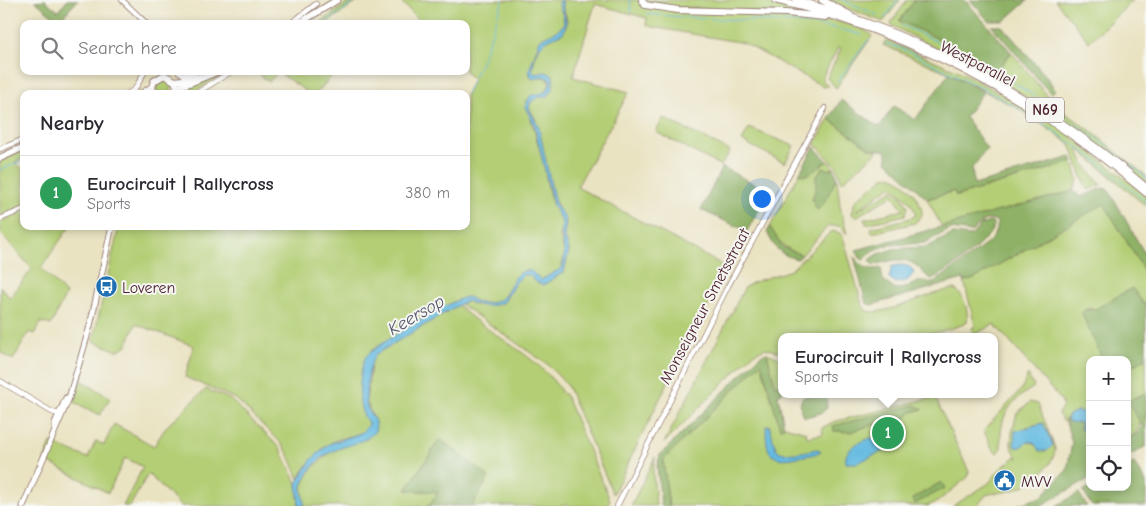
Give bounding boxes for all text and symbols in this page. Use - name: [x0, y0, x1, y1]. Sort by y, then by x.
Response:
- search box: [20, 20, 470, 75]
- icon: search: [38, 34, 66, 62]
- text: Search here: [78, 37, 177, 59]
- street label: Westparallel: [937, 37, 1018, 90]
- road number: N69: [1026, 98, 1064, 122]
- text: Nearby: [40, 111, 104, 135]
- text: Eurocircuit | Rallycross: [87, 173, 274, 195]
- text: 1: [53, 184, 59, 202]
- text: 380 m: [405, 184, 450, 202]
- your location: [749, 186, 775, 212]
- text: Sports: [87, 195, 130, 213]
- street label: Monseigneur Smetsstraat: [656, 225, 754, 387]
- bus stop icon: Loveren: [94, 275, 118, 299]
- place label: Loveren: [122, 279, 175, 297]
- water label: Keersop: [384, 291, 448, 340]
- popup: [778, 333, 998, 398]
- text: Eurocircuit | Rallycross: [795, 346, 981, 368]
- map controls: [1086, 356, 1131, 491]
- button: +: [1086, 356, 1131, 401]
- text: Sports: [795, 368, 838, 386]
- button: −: [1086, 401, 1131, 446]
- pin: 1: [872, 414, 904, 452]
- button: locate: [1086, 446, 1131, 491]
- public building icon: MVV: [993, 469, 1017, 493]
- place label: MVV: [1021, 473, 1052, 491]

